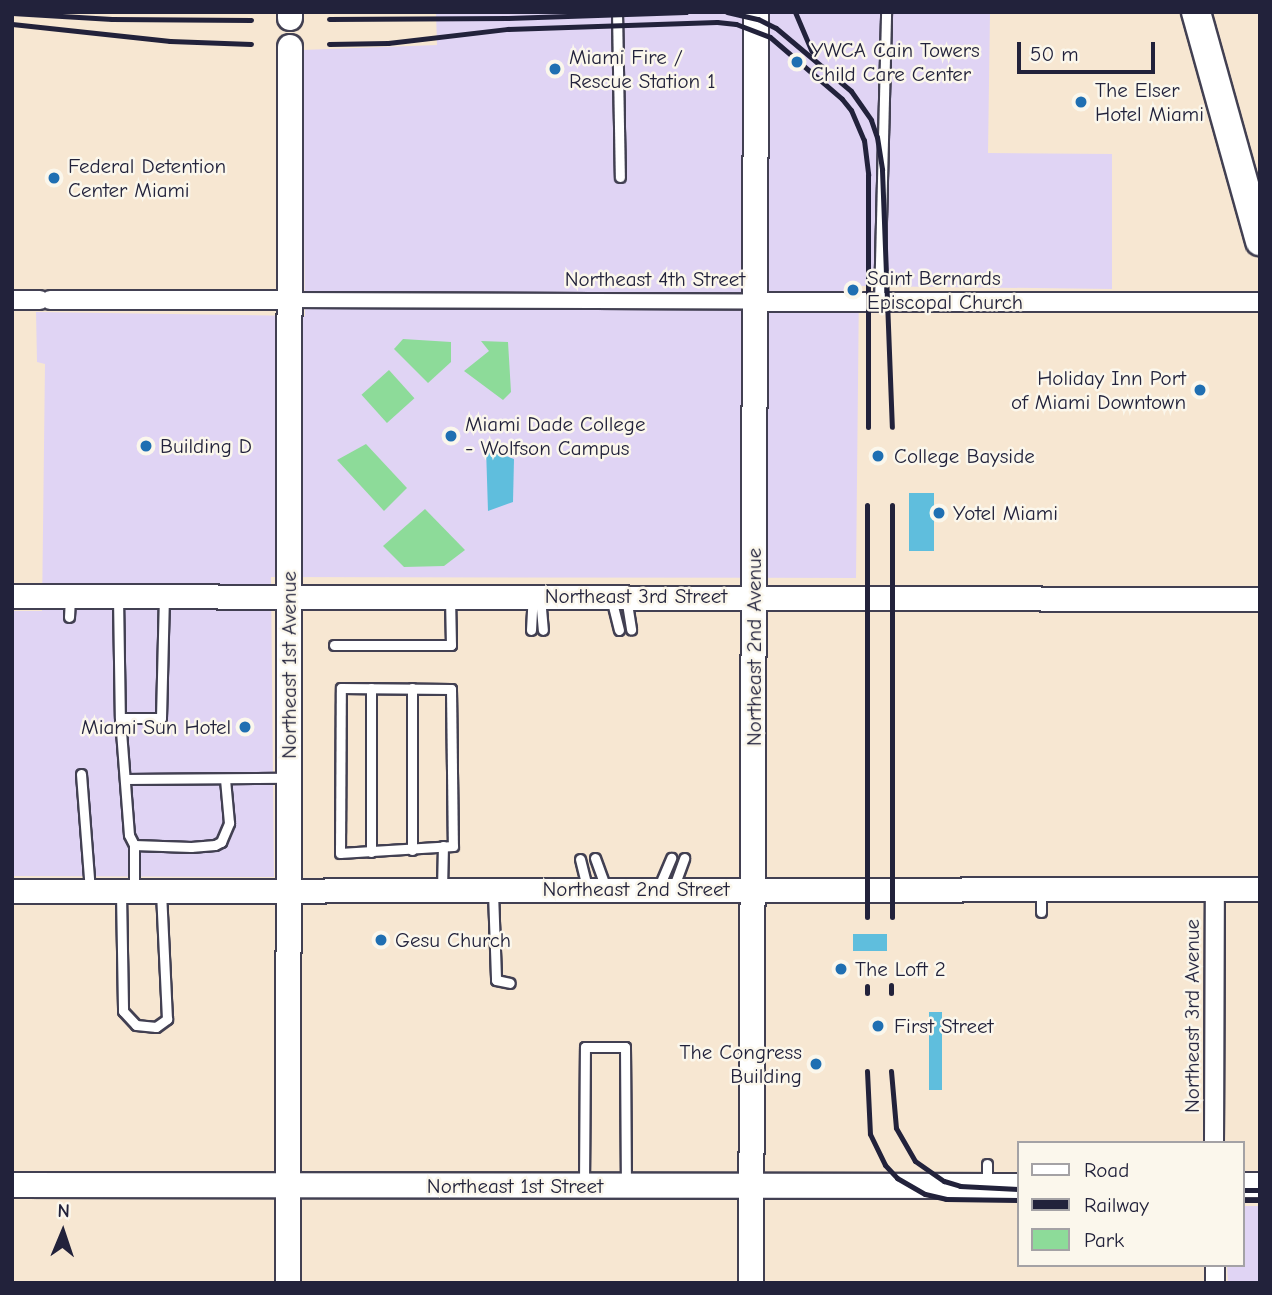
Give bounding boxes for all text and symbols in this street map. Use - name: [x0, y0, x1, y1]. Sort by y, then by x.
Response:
- scale bar: [1020, 28, 1158, 72]
- place label: YWCA Cain Towers Child Care Center: [811, 37, 980, 87]
- text: 50 m: [1030, 42, 1079, 66]
- place label: Miami Fire / Rescue Station 1: [569, 44, 715, 94]
- marker: YWCA Cain Towers Child Care Center: [789, 54, 805, 70]
- marker: Miami Fire / Rescue Station 1: [547, 61, 563, 77]
- place label: The Elser Hotel Miami: [1095, 77, 1204, 127]
- marker: The Elser Hotel Miami: [1073, 94, 1089, 110]
- place label: Federal Detention Center Miami: [68, 153, 226, 203]
- marker: Federal Detention Center Miami: [46, 170, 62, 186]
- place label: Saint Bernards Episcopal Church: [867, 265, 1023, 315]
- street label: Northeast 4th Street: [565, 266, 745, 292]
- marker: Saint Bernards Episcopal Church: [845, 282, 861, 298]
- place label: Holiday Inn Port of Miami Downtown: [1011, 365, 1186, 415]
- marker: Holiday Inn Port of Miami Downtown: [1192, 382, 1208, 398]
- place label: Miami Dade College - Wolfson Campus: [465, 411, 645, 461]
- marker: Miami Dade College - Wolfson Campus: [443, 428, 459, 444]
- place label: Building D: [160, 433, 252, 459]
- marker: Building D: [138, 438, 154, 454]
- place label: College Bayside: [894, 443, 1035, 469]
- marker: College Bayside: [868, 446, 888, 466]
- place label: Yotel Miami: [953, 500, 1058, 526]
- marker: Yotel Miami: [931, 505, 947, 521]
- street label: Northeast 2nd Avenue: [741, 548, 767, 746]
- street label: Northeast 1st Avenue: [276, 571, 302, 759]
- street label: Northeast 3rd Street: [545, 583, 727, 609]
- place label: Miami Sun Hotel: [81, 714, 231, 740]
- marker: Miami Sun Hotel: [237, 719, 253, 735]
- street label: Northeast 2nd Street: [543, 876, 729, 902]
- street label: Northeast 3rd Avenue: [1179, 919, 1205, 1113]
- place label: Gesu Church: [395, 927, 511, 953]
- marker: Gesu Church: [373, 932, 389, 948]
- place label: The Loft 2: [855, 956, 946, 982]
- marker: The Loft 2: [833, 961, 849, 977]
- place label: First Street: [894, 1013, 994, 1039]
- marker: First Street: [868, 1016, 888, 1036]
- place label: The Congress Building: [680, 1039, 802, 1089]
- marker: The Congress Building: [808, 1056, 824, 1072]
- legend: [1016, 1141, 1244, 1267]
- text: Road: [1084, 1158, 1129, 1182]
- street label: Northeast 1st Street: [427, 1173, 603, 1199]
- text: Railway: [1084, 1193, 1149, 1217]
- north arrow: [28, 1197, 98, 1267]
- text: N: [57, 1200, 70, 1222]
- text: Park: [1084, 1228, 1124, 1252]

